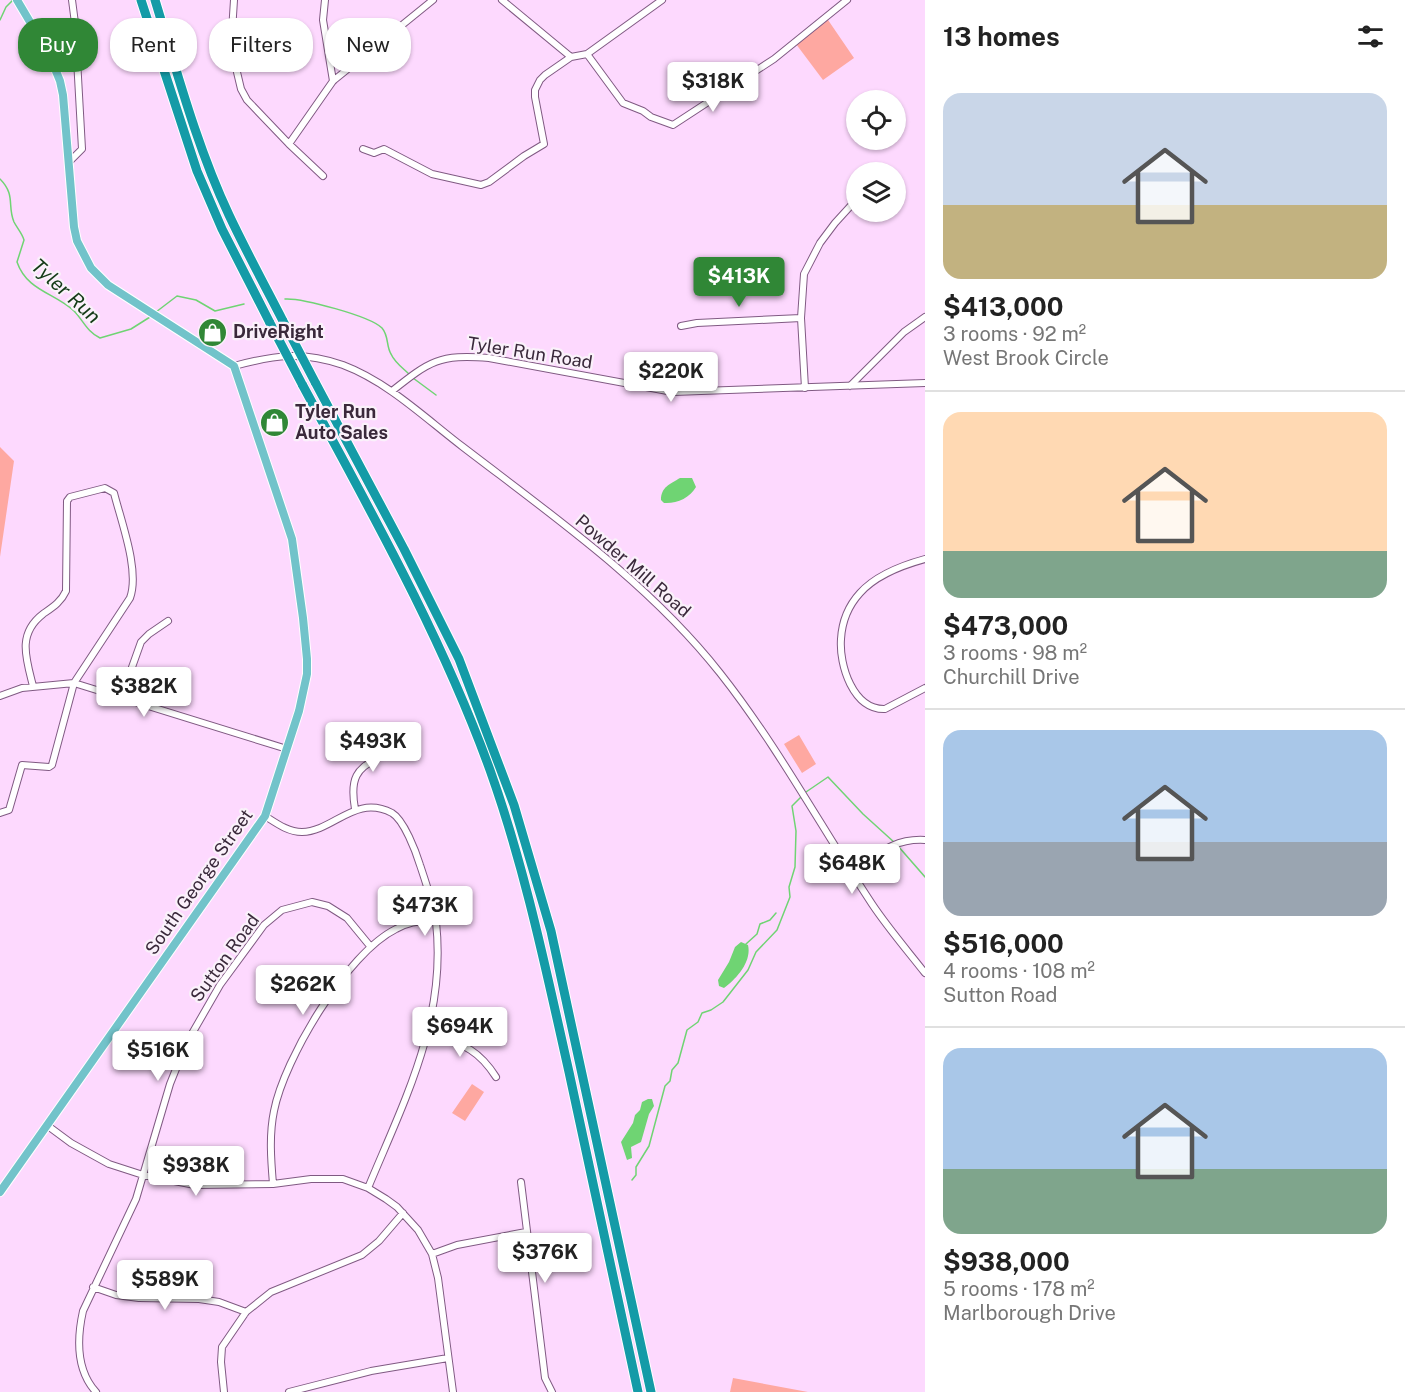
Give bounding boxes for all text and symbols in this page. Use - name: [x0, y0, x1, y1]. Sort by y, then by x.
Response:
- chip: Buy: [18, 18, 98, 72]
- chip: Rent: [110, 18, 197, 72]
- chip: Filters: [209, 18, 313, 72]
- chip: New: [325, 18, 411, 72]
- icon: filters: [1354, 20, 1387, 53]
- text: 13 homes: [943, 21, 1060, 52]
- pin: $318K: [671, 62, 755, 113]
- text: $318K: [681, 69, 745, 93]
- map controls: [846, 90, 906, 222]
- button: locate: [846, 90, 906, 150]
- icon: home: [1111, 132, 1219, 240]
- button: layers: [846, 162, 906, 222]
- water label: Tyler Run: [26, 254, 106, 328]
- pin: $413K: [697, 257, 781, 308]
- text: $413K: [708, 264, 770, 288]
- text: $413,000: [943, 291, 1063, 322]
- shop icon: DriveRight: [196, 316, 228, 348]
- place label: DriveRight: [233, 321, 324, 342]
- text: 3 rooms · 92 m²: [943, 322, 1086, 346]
- street label: Tyler Run Road: [466, 332, 594, 373]
- text: West Brook Circle: [943, 346, 1109, 370]
- pin: $220K: [629, 352, 713, 403]
- text: $220K: [638, 359, 704, 383]
- place label: Tyler Run Auto Sales: [295, 401, 388, 443]
- shop icon: Tyler Run Auto Sales: [258, 406, 290, 438]
- icon: home: [1111, 451, 1219, 559]
- street label: Powder Mill Road: [571, 510, 695, 621]
- text: $473,000: [943, 610, 1068, 641]
- text: 3 rooms · 98 m²: [943, 641, 1087, 665]
- text: Churchill Drive: [943, 665, 1080, 689]
- pin: $382K: [102, 667, 186, 718]
- text: $382K: [110, 674, 178, 698]
- pin: $493K: [331, 722, 415, 773]
- text: $493K: [339, 729, 407, 753]
- icon: home: [1111, 769, 1219, 877]
- street label: South George Street: [140, 805, 257, 958]
- pin: $648K: [810, 844, 894, 895]
- text: $648K: [818, 851, 886, 875]
- pin: $473K: [383, 886, 467, 937]
- text: $473K: [392, 893, 458, 917]
- street label: Sutton Road: [186, 910, 263, 1006]
- text: $516,000: [943, 928, 1064, 959]
- text: 4 rooms · 108 m²: [943, 959, 1095, 983]
- pin: $262K: [261, 965, 345, 1016]
- text: $262K: [270, 972, 336, 996]
- text: Sutton Road: [943, 983, 1057, 1007]
- pin: $694K: [418, 1007, 502, 1058]
- text: $694K: [426, 1014, 494, 1038]
- pin: $516K: [116, 1031, 200, 1082]
- text: $516K: [126, 1038, 190, 1062]
- icon: home: [1111, 1087, 1219, 1195]
- pin: $938K: [154, 1146, 238, 1197]
- text: $938K: [162, 1153, 230, 1177]
- pin: $376K: [503, 1233, 587, 1284]
- text: $376K: [512, 1240, 578, 1264]
- text: $938,000: [943, 1246, 1070, 1277]
- pin: $589K: [123, 1260, 207, 1311]
- text: $589K: [131, 1267, 199, 1291]
- text: 5 rooms · 178 m²: [943, 1277, 1095, 1301]
- text: Marlborough Drive: [943, 1301, 1116, 1325]

